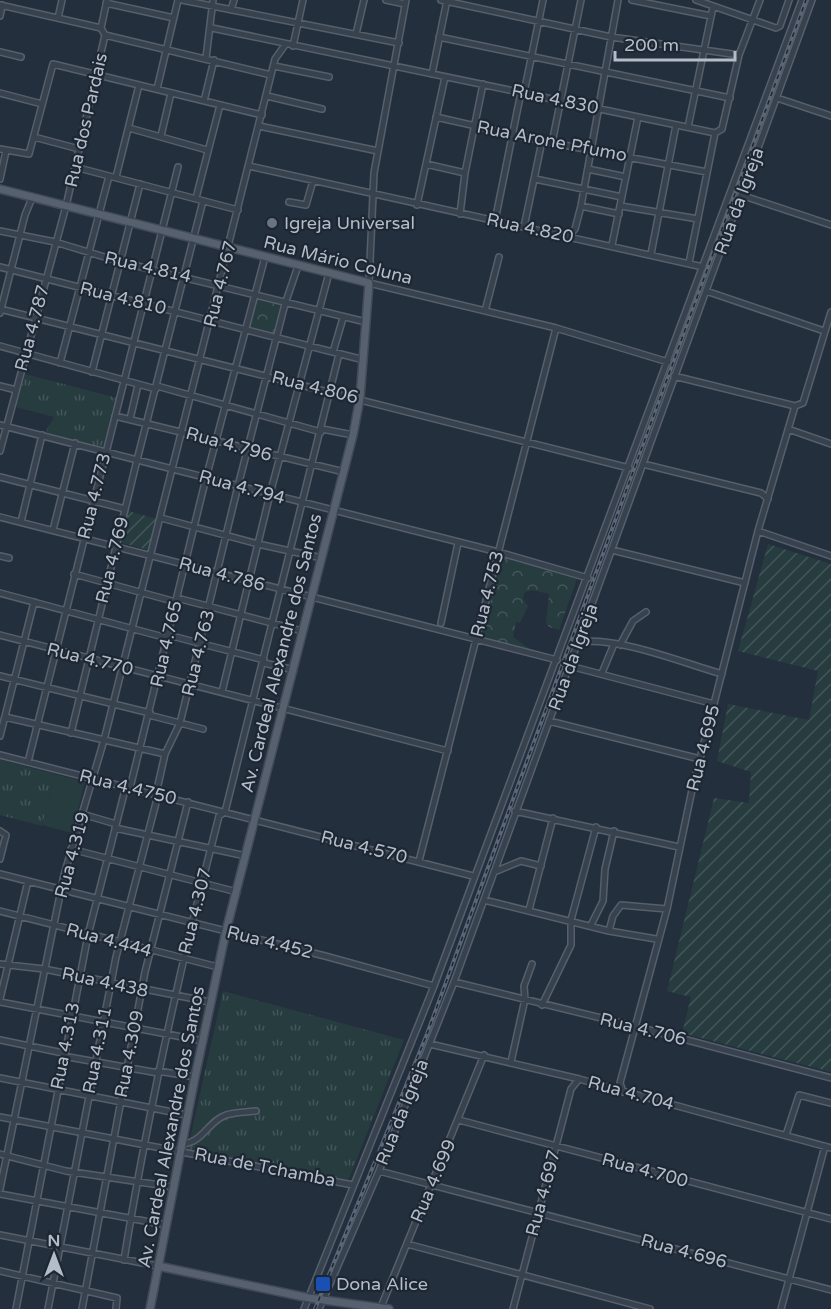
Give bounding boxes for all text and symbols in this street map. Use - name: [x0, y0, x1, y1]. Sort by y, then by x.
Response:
- scale bar: [615, 24, 735, 62]
- text: 200 m: [624, 34, 679, 56]
- street label: Rua dos Pardais: [60, 51, 112, 189]
- street label: Rua 4.830: [509, 79, 601, 119]
- street label: Rua Arone Pfumo: [475, 116, 629, 166]
- street label: Rua da Igreja: [709, 144, 769, 258]
- street label: Rua 4.820: [484, 208, 576, 248]
- place label: Igreja Universal: [284, 212, 415, 234]
- marker: Igreja Universal: [265, 216, 279, 230]
- street label: Rua Mário Coluna: [261, 231, 415, 289]
- street label: Rua 4.767: [199, 239, 241, 329]
- street label: Rua 4.814: [102, 246, 194, 288]
- street label: Rua 4.810: [77, 277, 169, 319]
- street label: Rua 4.787: [10, 283, 54, 373]
- street label: Rua 4.806: [269, 366, 361, 408]
- street label: Rua 4.796: [184, 422, 274, 466]
- street label: Rua 4.773: [73, 451, 115, 541]
- street label: Rua 4.794: [197, 465, 287, 509]
- street label: Av. Cardeal Alexandre dos Santos: [236, 511, 326, 795]
- street label: Rua 4.769: [91, 515, 133, 605]
- street label: Rua 4.753: [466, 549, 508, 639]
- street label: Rua 4.786: [177, 552, 267, 596]
- street label: Rua 4.765: [145, 599, 187, 689]
- street label: Rua da Igreja: [543, 600, 603, 714]
- street label: Rua 4.763: [177, 608, 219, 698]
- street label: Rua 4.770: [45, 638, 135, 680]
- street label: Rua 4.695: [682, 702, 724, 794]
- street label: Rua 4.4750: [77, 764, 179, 810]
- street label: Rua 4.319: [50, 809, 94, 901]
- street label: Rua 4.570: [318, 826, 410, 868]
- street label: Rua 4.307: [174, 865, 216, 957]
- street label: Rua 4.444: [64, 918, 154, 962]
- street label: Rua 4.452: [225, 921, 315, 963]
- street label: Rua 4.438: [60, 962, 150, 1002]
- street label: Av. Cardeal Alexandre dos Santos: [133, 984, 209, 1270]
- street label: Rua 4.313: [46, 1000, 84, 1092]
- street label: Rua 4.311: [78, 1004, 116, 1096]
- street label: Rua 4.309: [110, 1008, 148, 1100]
- street label: Rua 4.706: [598, 1008, 688, 1050]
- street label: Rua da Igreja: [371, 1056, 433, 1168]
- street label: Rua 4.704: [586, 1071, 676, 1115]
- street label: Rua 4.699: [406, 1136, 460, 1226]
- street label: Rua de Tchamba: [193, 1143, 337, 1191]
- street label: Rua 4.697: [521, 1147, 565, 1239]
- street label: Rua 4.700: [600, 1148, 690, 1192]
- north arrow: [24, 1225, 84, 1285]
- street label: Rua 4.696: [638, 1229, 730, 1273]
- text: N: [48, 1231, 60, 1251]
- place label: Dona Alice: [336, 1273, 428, 1295]
- marker: Dona Alice: [314, 1275, 332, 1293]

